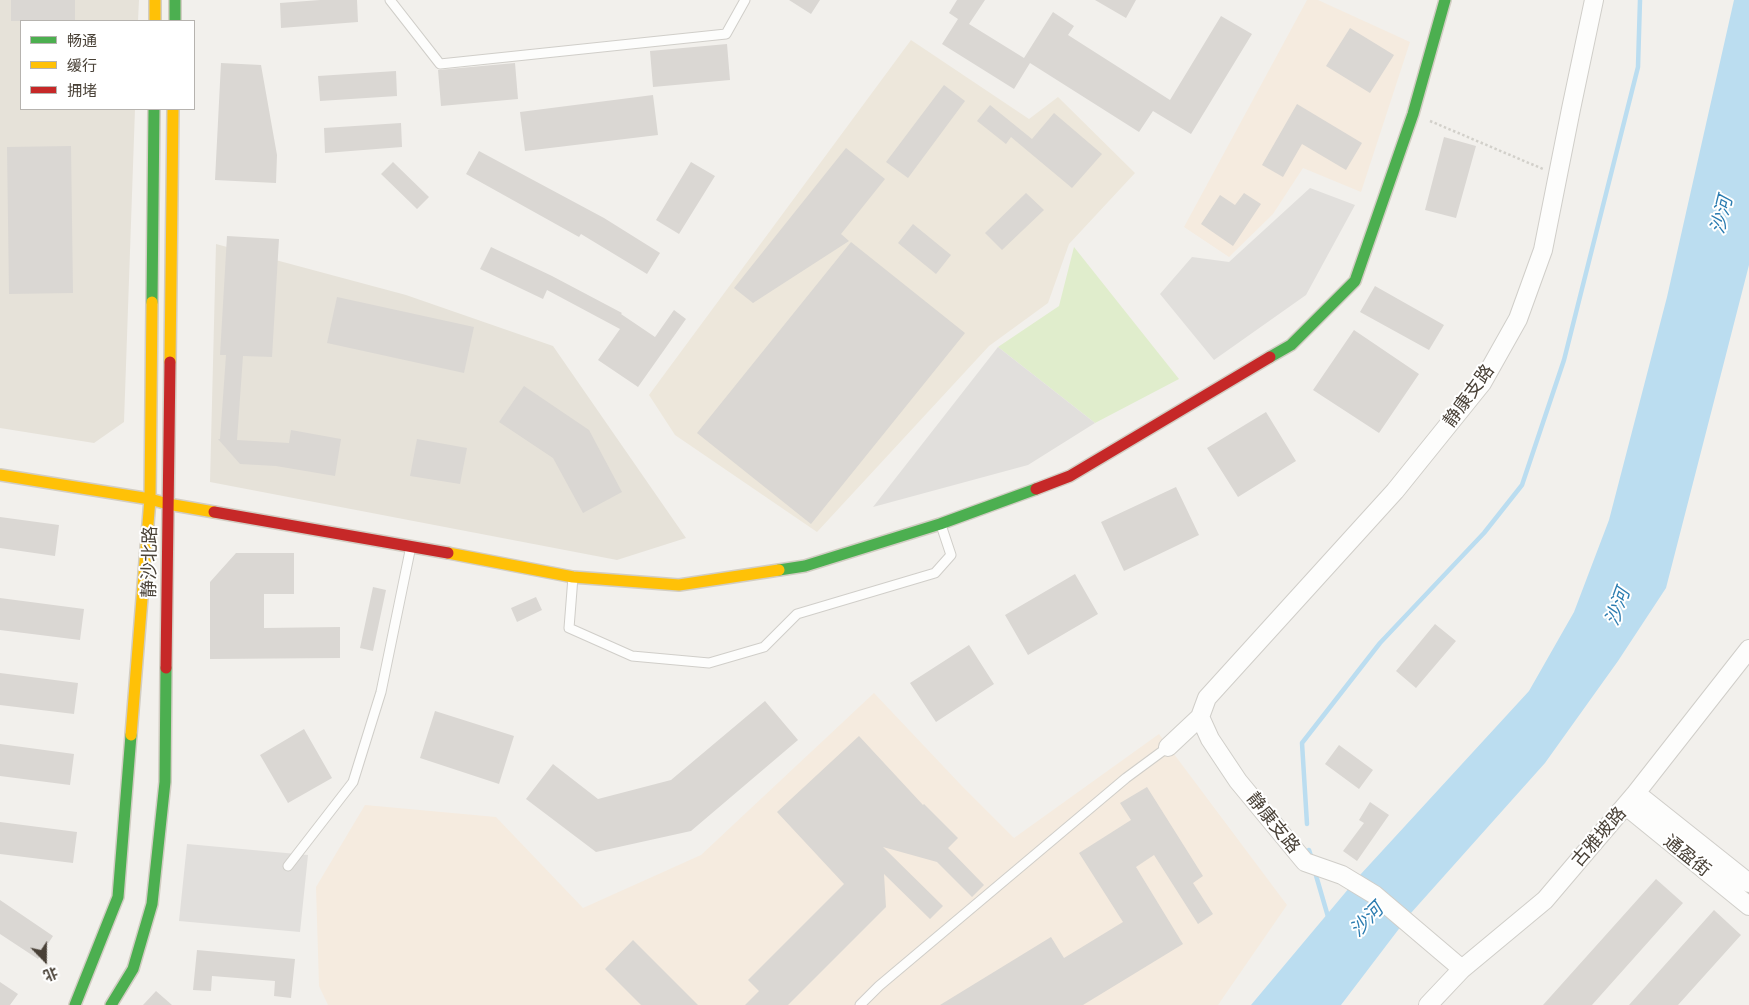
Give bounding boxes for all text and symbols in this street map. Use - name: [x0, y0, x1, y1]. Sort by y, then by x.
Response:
- legend: [20, 20, 195, 110]
- text: 畅通: [67, 31, 97, 50]
- text: 缓行: [67, 56, 97, 75]
- text: 拥堵: [67, 81, 97, 100]
- water label: 沙河: [1706, 194, 1738, 236]
- street label: 静康支路: [1439, 361, 1499, 431]
- street label: 静沙北路: [139, 526, 161, 598]
- water label: 沙河: [1601, 585, 1635, 629]
- street label: 静康支路: [1242, 788, 1304, 858]
- street label: 古雅坡路: [1567, 803, 1631, 871]
- street label: 通盈街: [1659, 831, 1715, 881]
- water label: 沙河: [1346, 898, 1388, 942]
- north arrow: [20, 935, 70, 985]
- text: 北: [41, 964, 60, 985]

